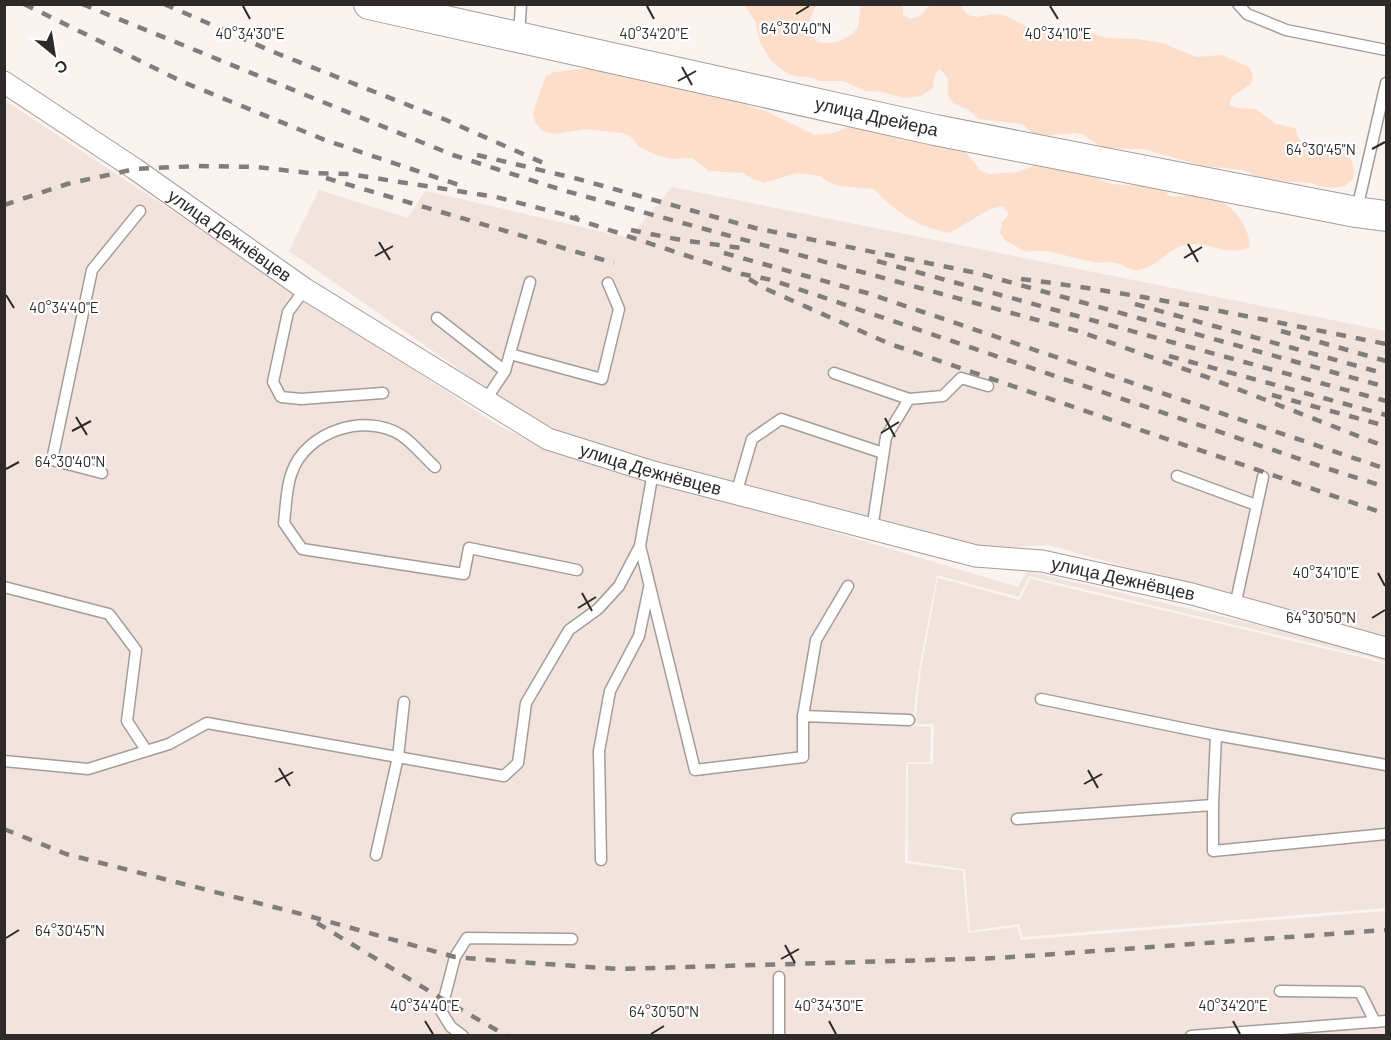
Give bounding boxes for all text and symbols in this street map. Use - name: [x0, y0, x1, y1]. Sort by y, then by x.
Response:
- text: 64°30'40"N: [761, 19, 831, 37]
- north arrow: [24, 24, 84, 84]
- text: 40°34'30"E: [215, 24, 285, 42]
- text: 40°34'20"E: [619, 24, 689, 42]
- text: 40°34'10"E: [1025, 24, 1091, 42]
- text: С: [52, 56, 72, 79]
- street label: улица Дрейера: [813, 92, 941, 141]
- text: 64°30'45"N: [1286, 140, 1356, 158]
- street label: улица Дежнёвцев: [164, 184, 296, 286]
- text: 40°34'40"E: [29, 298, 99, 316]
- street label: улица Дежнёвцев: [577, 438, 724, 499]
- text: 64°30'40"N: [35, 452, 105, 470]
- street label: улица Дежнёвцев: [1050, 551, 1197, 604]
- text: 40°34'10"E: [1293, 563, 1359, 581]
- text: 64°30'50"N: [1286, 608, 1356, 626]
- text: 64°30'45"N: [35, 921, 105, 939]
- text: 40°34'40"E: [390, 996, 460, 1014]
- text: 40°34'30"E: [794, 996, 864, 1014]
- text: 40°34'20"E: [1198, 996, 1268, 1014]
- text: 64°30'50"N: [629, 1002, 699, 1020]

